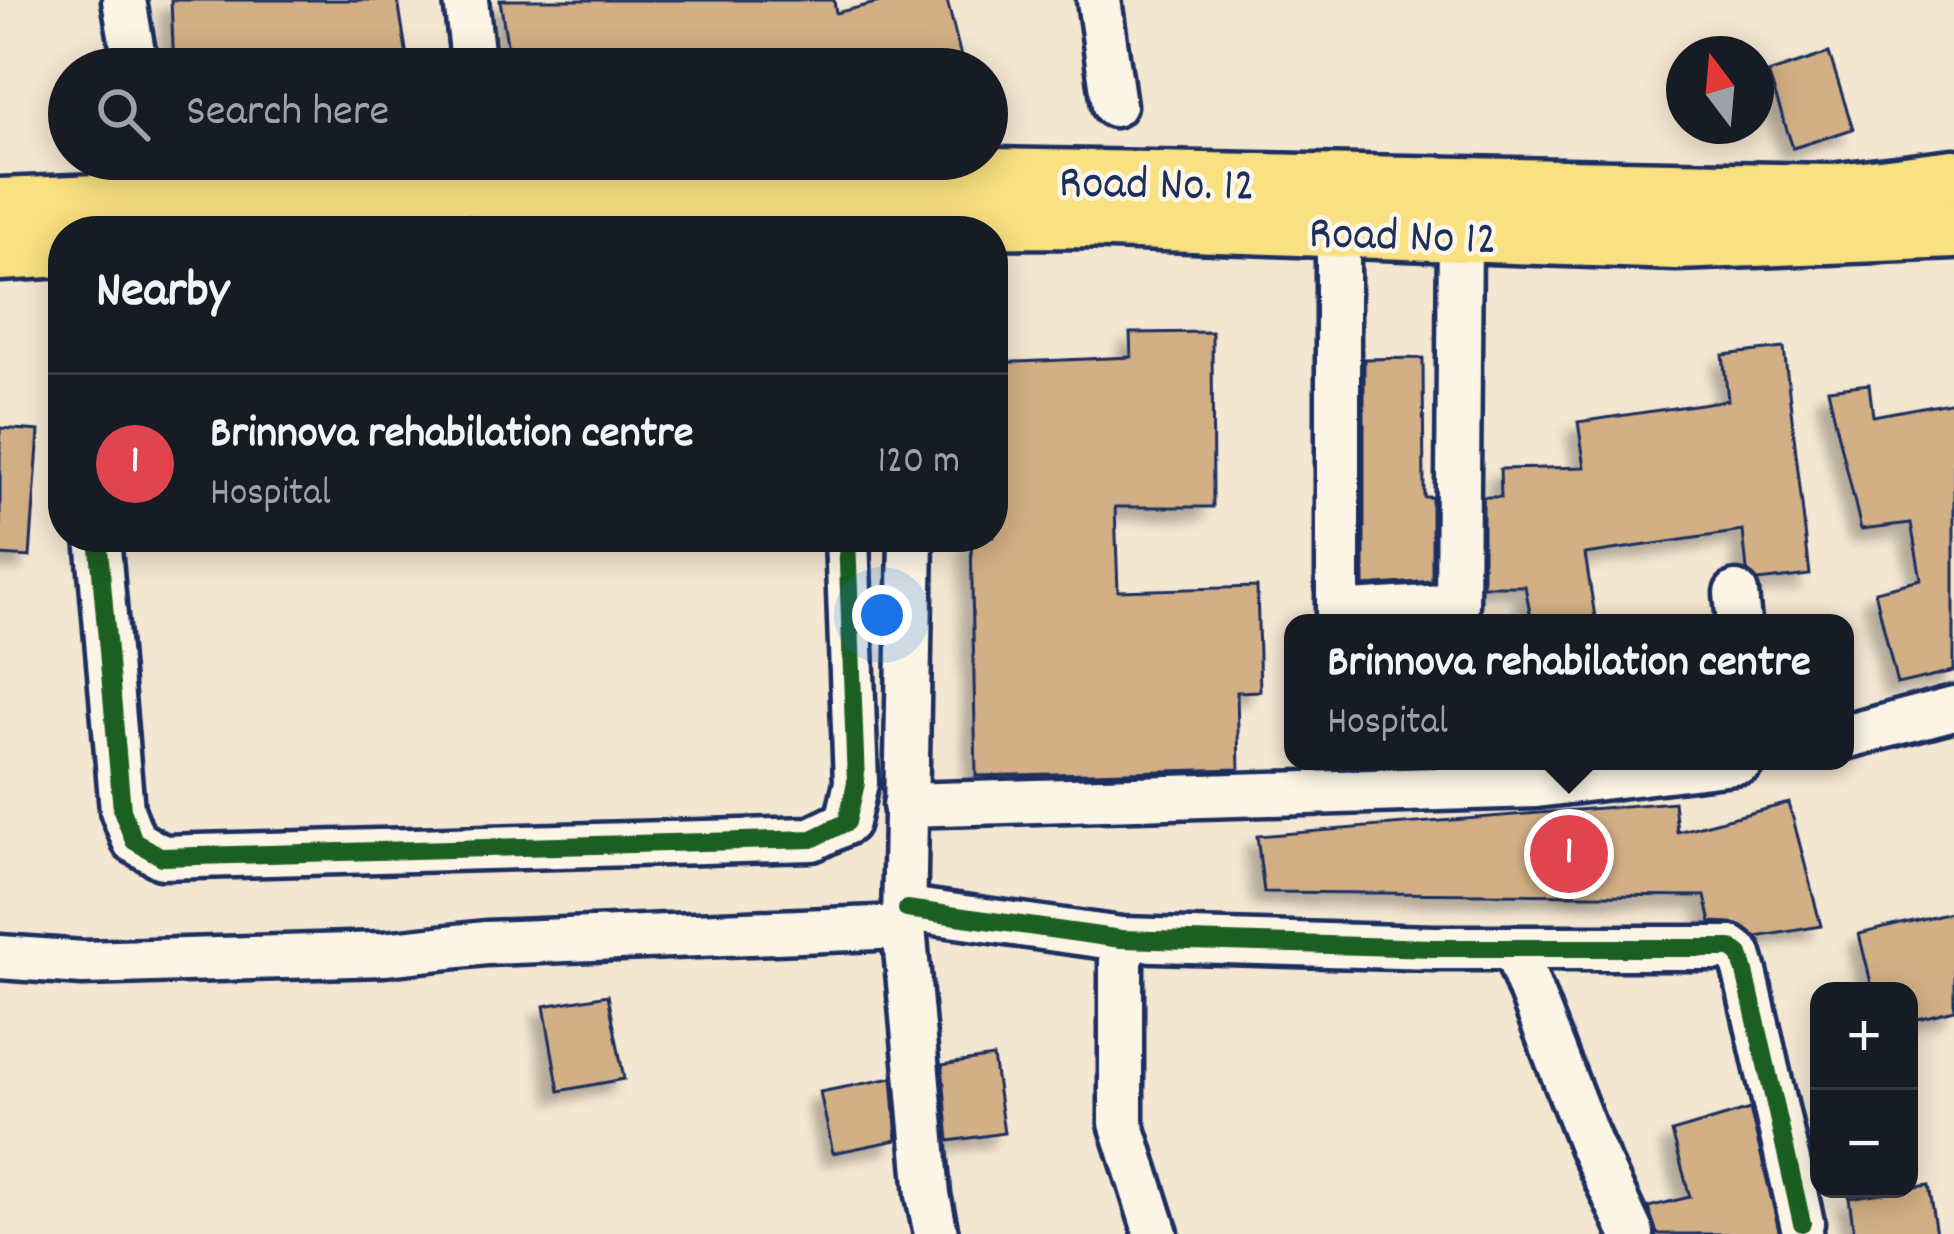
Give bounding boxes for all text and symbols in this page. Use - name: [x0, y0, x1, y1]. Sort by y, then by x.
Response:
- north arrow: [1666, 36, 1774, 144]
- search box: [48, 48, 1008, 180]
- icon: search: [90, 81, 156, 147]
- text: Search here: [186, 82, 389, 146]
- street label: Road No. 12: [1058, 151, 1256, 224]
- street label: Road No 12: [1307, 202, 1498, 277]
- text: Nearby: [96, 258, 229, 330]
- text: Brinnova rehabilation centre: [210, 404, 694, 468]
- text: 1: [131, 436, 139, 491]
- text: 120 m: [877, 436, 960, 491]
- text: Hospital: [210, 468, 331, 523]
- your location: [852, 585, 912, 645]
- popup: [1284, 614, 1854, 770]
- text: Brinnova rehabilation centre: [1327, 633, 1811, 697]
- text: Hospital: [1327, 697, 1448, 752]
- pin: 1: [1530, 809, 1608, 899]
- map controls: [1810, 982, 1918, 1198]
- button: +: [1810, 982, 1918, 1090]
- button: −: [1810, 1090, 1918, 1198]

